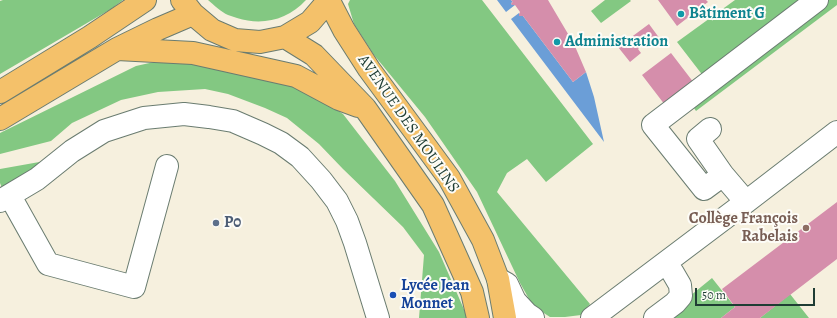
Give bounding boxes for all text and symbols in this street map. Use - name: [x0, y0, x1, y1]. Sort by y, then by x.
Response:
- place label: Bâtiment G: [689, 4, 765, 24]
- marker: Bâtiment G: [676, 9, 686, 19]
- place label: Administration: [565, 32, 668, 52]
- marker: Administration: [552, 37, 562, 47]
- street label: AVENUE DES MOULINS: [353, 51, 463, 197]
- place label: Collège François Rabelais: [689, 209, 798, 247]
- place label: P0: [224, 213, 241, 233]
- marker: P0: [211, 218, 221, 228]
- marker: Collège François Rabelais: [801, 223, 811, 233]
- place label: Lycée Jean Monnet: [401, 276, 470, 314]
- scale bar: [697, 280, 817, 306]
- text: 50 m: [702, 287, 726, 303]
- marker: Lycée Jean Monnet: [388, 290, 398, 300]

